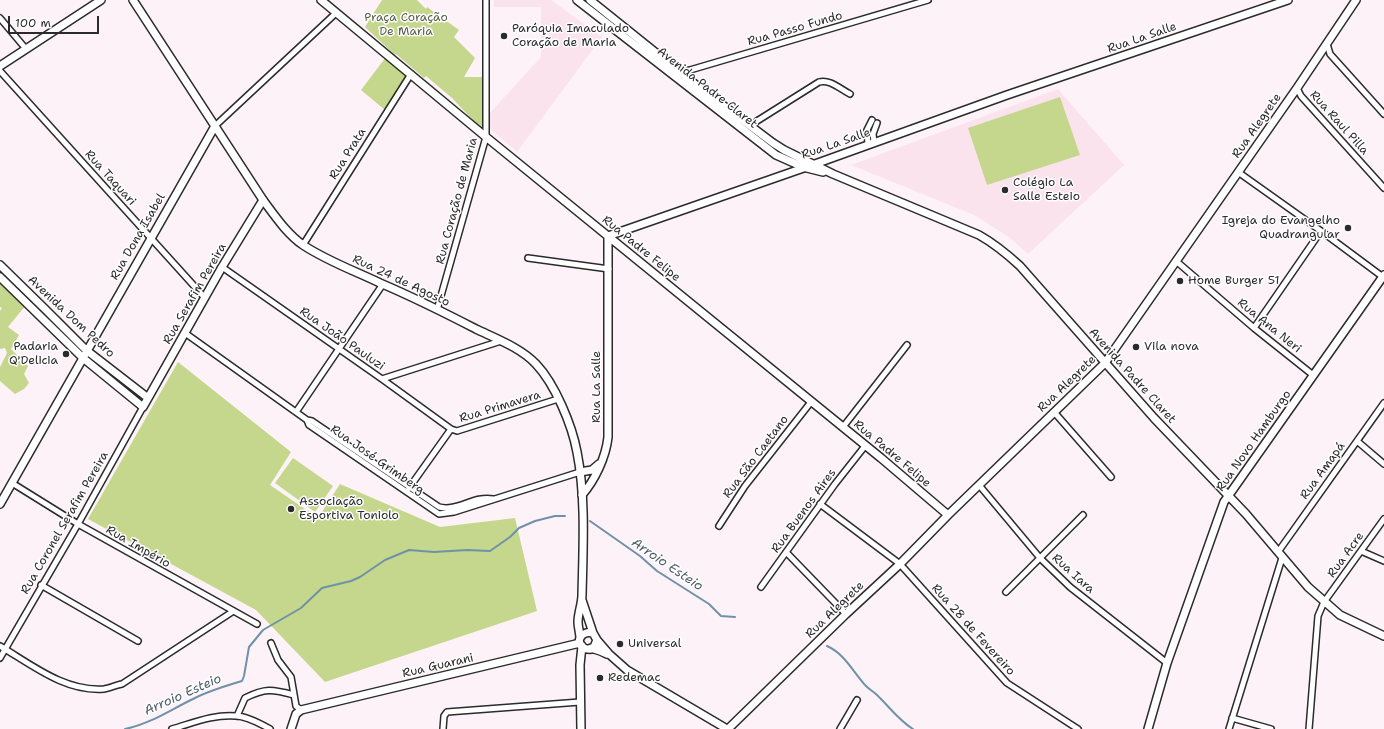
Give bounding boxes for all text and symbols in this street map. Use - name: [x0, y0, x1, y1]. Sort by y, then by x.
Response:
- scale bar: [10, 8, 101, 34]
- street label: Rua Passo Fundo: [746, 9, 844, 49]
- park label: Praça Coração De Maria: [364, 11, 448, 39]
- text: 100 m: [15, 15, 51, 31]
- street label: Rua La Salle: [1106, 19, 1178, 57]
- place label: Paróquia Imaculado Coração de Maria: [512, 22, 629, 50]
- marker: Paróquia Imaculado Coração de Maria: [499, 31, 509, 41]
- street label: Avenida Padre Claret: [654, 44, 760, 132]
- street label: Rua Raul Pilla: [1306, 88, 1372, 158]
- street label: Rua Alegrete: [1229, 91, 1285, 161]
- street label: Rua La Salle: [800, 125, 872, 163]
- street label: Rua Prata: [327, 126, 369, 182]
- street label: Rua Coração de Maria: [433, 136, 481, 266]
- street label: Rua Taquari: [81, 147, 139, 209]
- place label: Colégio La Salle Esteio: [1013, 176, 1080, 204]
- marker: Colégio La Salle Esteio: [1000, 185, 1010, 195]
- street label: Rua Dona Isabel: [107, 191, 169, 283]
- street label: Rua Padre Felipe: [599, 213, 683, 285]
- place label: Igreja do Evangelho Quadrangular: [1222, 214, 1340, 242]
- marker: Igreja do Evangelho Quadrangular: [1343, 223, 1353, 233]
- street label: Rua Serafim Pereira: [160, 241, 230, 347]
- street label: Rua 24 de Agosto: [350, 252, 452, 310]
- street label: Avenida Dom Pedro: [25, 273, 117, 361]
- place label: Home Burger 51: [1188, 274, 1280, 288]
- marker: Home Burger 51: [1175, 276, 1185, 286]
- street label: Rua Ana Neri: [1234, 296, 1304, 356]
- street label: Rua João Pauluzi: [297, 304, 387, 374]
- street label: Avenida Padre Claret: [1085, 325, 1179, 427]
- place label: Padaria Q'Delicia: [9, 340, 58, 368]
- place label: Vila nova: [1144, 340, 1199, 354]
- marker: Vila nova: [1131, 342, 1141, 352]
- marker: Padaria Q'Delicia: [61, 349, 71, 359]
- street label: Rua La Salle: [590, 351, 604, 423]
- street label: Rua Alegrete: [1035, 353, 1099, 415]
- street label: Rua Primavera: [458, 388, 542, 426]
- street label: Rua Novo Hamburgo: [1214, 388, 1294, 494]
- street label: Rua São Caetano: [720, 413, 792, 501]
- street label: Rua Padre Felipe: [850, 417, 934, 491]
- street label: Rua José Grimberg: [327, 422, 427, 498]
- street label: Rua Amapá: [1297, 440, 1349, 502]
- street label: Rua Coronel Serafim Pereira: [18, 449, 112, 597]
- street label: Rua Buenos Aires: [769, 466, 839, 556]
- place label: Associação Esportiva Toniolo: [299, 495, 399, 523]
- marker: Associação Esportiva Toniolo: [286, 504, 296, 514]
- street label: Rua Império: [103, 523, 173, 571]
- street label: Rua Acre: [1325, 529, 1367, 581]
- water label: Arroio Esteio: [628, 535, 706, 595]
- street label: Rua Iara: [1049, 551, 1097, 597]
- street label: Rua Alegrete: [803, 579, 867, 641]
- street label: Rua 28 de Fevereiro: [928, 581, 1018, 679]
- place label: Universal: [628, 637, 681, 651]
- marker: Universal: [615, 639, 625, 649]
- street label: Rua Guarani: [401, 651, 475, 681]
- water label: Arroio Esteio: [142, 671, 224, 719]
- place label: Redemac: [608, 671, 661, 685]
- marker: Redemac: [595, 673, 605, 683]

